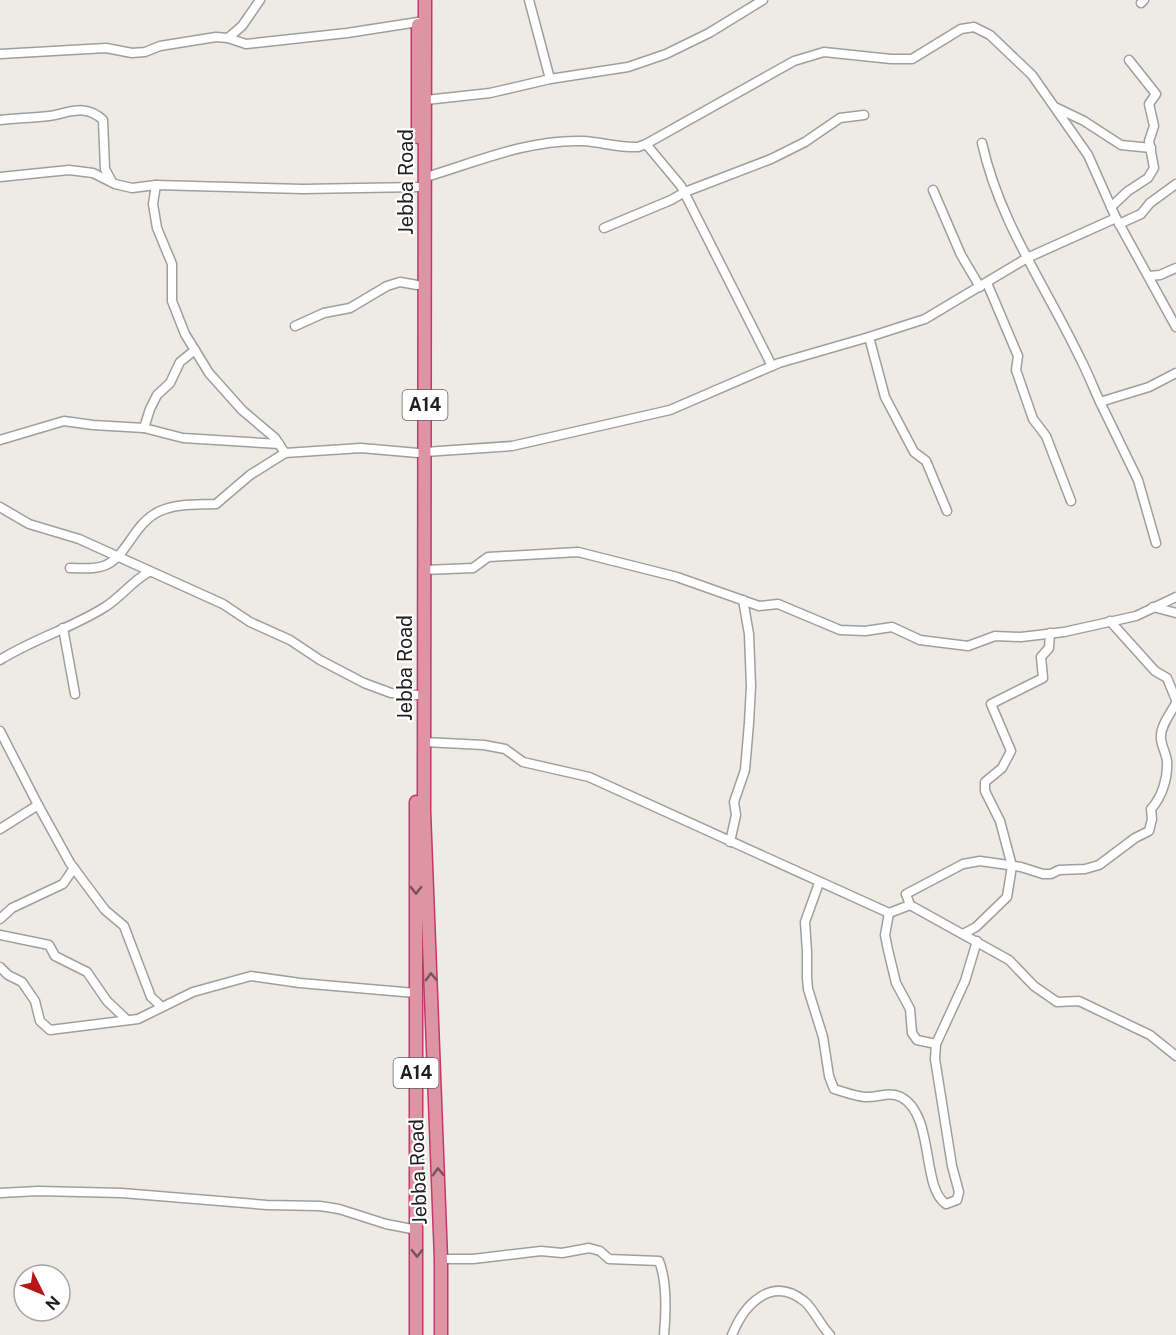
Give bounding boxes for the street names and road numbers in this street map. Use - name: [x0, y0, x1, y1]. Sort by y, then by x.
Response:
- street label: Jebba Road: [394, 129, 418, 235]
- road number: A14: [402, 390, 448, 420]
- street label: Jebba Road: [393, 615, 417, 721]
- road number: A14: [394, 1058, 438, 1088]
- street label: Jebba Road: [404, 1119, 432, 1225]

